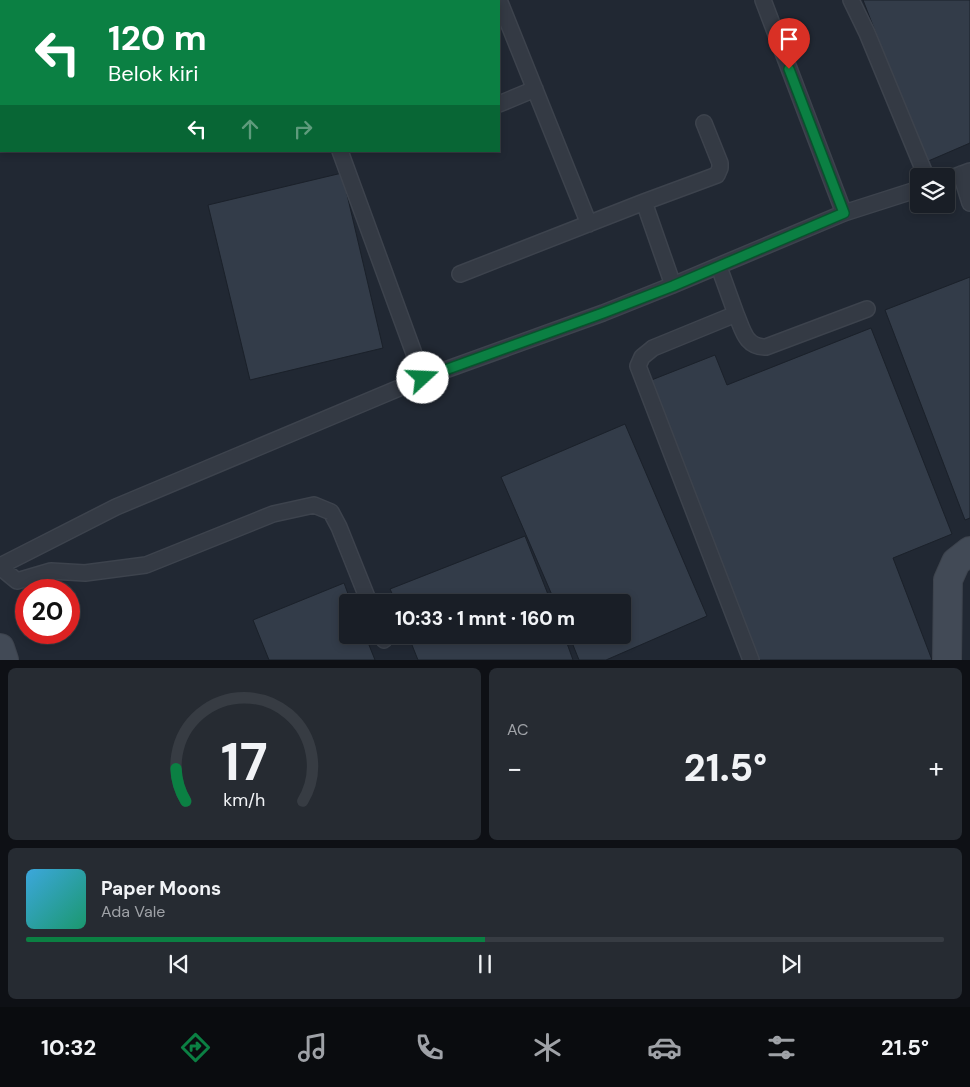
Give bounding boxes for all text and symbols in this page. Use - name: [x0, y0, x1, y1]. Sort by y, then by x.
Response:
- text: 120 m: [108, 15, 207, 61]
- pin: [768, 18, 810, 69]
- icon: left: [25, 20, 90, 85]
- icon: arrive: [775, 25, 803, 53]
- text: Belok kiri: [108, 59, 198, 88]
- icon: left: [183, 115, 211, 143]
- icon: ahead: [236, 115, 264, 143]
- icon: right: [289, 115, 317, 143]
- map controls: [910, 168, 955, 213]
- button: layers: [910, 168, 955, 213]
- position arrow: [396, 351, 448, 403]
- speed limit sign: 20: [15, 579, 80, 644]
- text: 10:33 · 1 mnt · 160 m: [395, 606, 575, 631]
- text: AC: [507, 719, 528, 740]
- text: 17: [221, 728, 268, 796]
- text: 21.5°: [684, 743, 767, 793]
- text: −: [507, 750, 522, 787]
- text: +: [929, 750, 944, 787]
- text: km/h: [223, 788, 266, 812]
- text: Paper Moons: [101, 876, 221, 901]
- text: Ada Vale: [101, 901, 165, 922]
- icon: previous: [165, 950, 193, 978]
- icon: pause: [471, 950, 499, 978]
- icon: next: [777, 950, 805, 978]
- icon: directions: [178, 1030, 213, 1065]
- icon: music: [295, 1030, 330, 1065]
- icon: phone: [412, 1030, 447, 1065]
- icon: climate: [530, 1030, 565, 1065]
- icon: car: [647, 1030, 682, 1065]
- icon: filters: [764, 1030, 799, 1065]
- text: 10:32: [41, 1033, 96, 1062]
- text: 21.5°: [881, 1033, 929, 1062]

